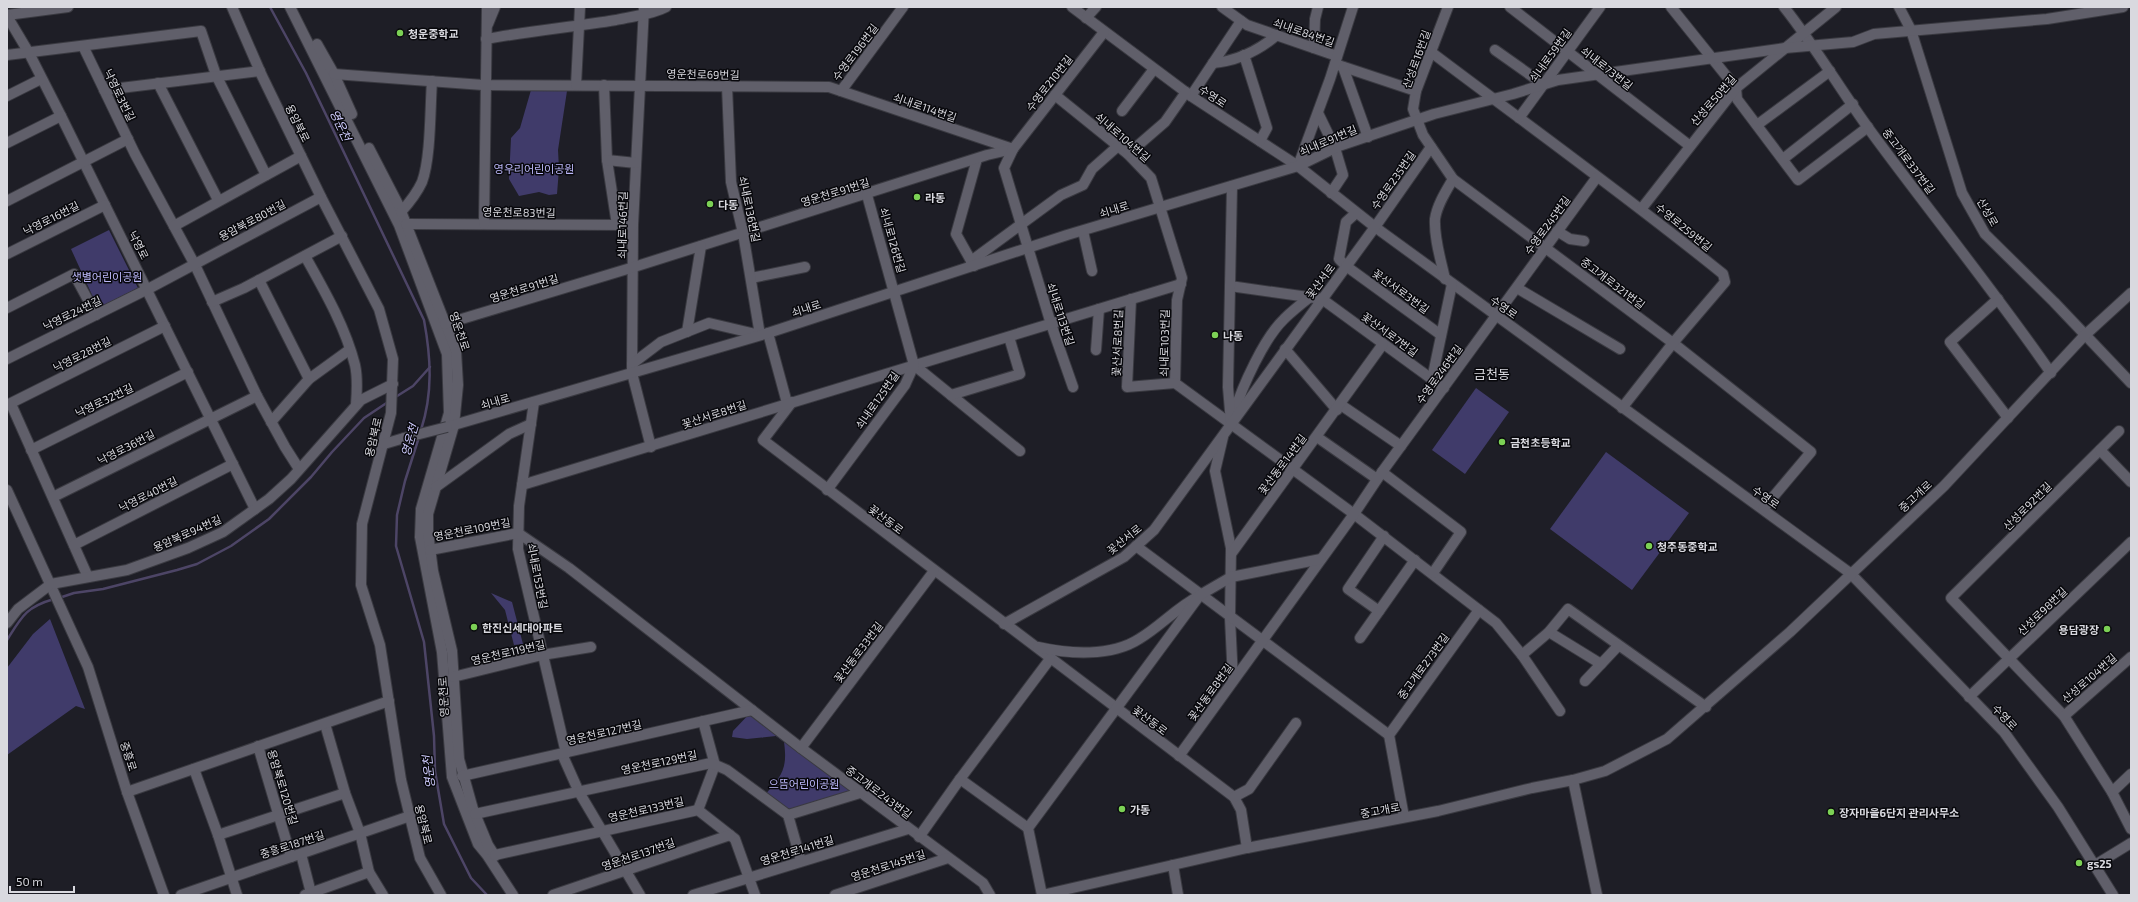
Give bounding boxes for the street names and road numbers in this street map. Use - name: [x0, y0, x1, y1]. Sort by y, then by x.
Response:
- street label: 쇠내로84번길: [1272, 15, 1336, 49]
- street label: 수영로196번길: [829, 21, 881, 83]
- street label: 쇠내로59번길: [1526, 26, 1574, 84]
- street label: 산성로16번길: [1399, 28, 1433, 90]
- street label: 쇠내로73번길: [1578, 44, 1636, 92]
- street label: 수영로210번길: [1023, 52, 1075, 114]
- street label: 낙영로3번길: [102, 67, 138, 123]
- street label: 영운천로69번길: [666, 67, 740, 81]
- street label: 산성로50번길: [1687, 72, 1739, 128]
- street label: 수영로: [1197, 82, 1229, 110]
- street label: 쇠내로114번길: [892, 90, 958, 124]
- street label: 용암북로: [283, 102, 313, 144]
- street label: 쇠내로104번길: [1093, 110, 1153, 164]
- street label: 쇠내로91번길: [1297, 122, 1359, 158]
- street label: 중고개로337번길: [1880, 126, 1938, 196]
- street label: 수영로235번길: [1368, 148, 1418, 212]
- street label: 쇠내로136번길: [737, 175, 763, 243]
- street label: 영운천로91번길: [799, 175, 871, 209]
- street label: 쇠내로146번길: [615, 191, 629, 259]
- street label: 수영로245번길: [1521, 193, 1573, 257]
- street label: 산성로: [1975, 196, 2001, 228]
- street label: 용암북로80번길: [216, 197, 288, 243]
- street label: 낙영로16번길: [21, 198, 81, 238]
- street label: 쇠내로: [1098, 198, 1130, 220]
- street label: 수영로259번길: [1653, 200, 1715, 254]
- street label: 영운천로83번길: [482, 205, 556, 219]
- street label: 쇠내로126번길: [877, 206, 909, 274]
- street label: 낙영로: [126, 229, 152, 261]
- street label: 중고개로321번길: [1578, 255, 1648, 311]
- street label: 꽃산서로: [1303, 261, 1337, 301]
- street label: 꽃산서로3번길: [1370, 266, 1432, 316]
- street label: 영운천로91번길: [488, 271, 560, 305]
- street label: 쇠내로113번길: [1045, 281, 1077, 347]
- street label: 낙영로24번길: [41, 293, 103, 333]
- street label: 수영로: [1488, 293, 1520, 321]
- street label: 쇠내로: [790, 297, 822, 319]
- street label: 꽃산서로8번길: [1109, 309, 1125, 377]
- street label: 쇠내로103번길: [1157, 309, 1171, 377]
- street label: 꽃산서로7번길: [1359, 309, 1421, 359]
- street label: 영운천로: [447, 310, 473, 352]
- street label: 낙영로28번길: [51, 334, 113, 374]
- street label: 수영로246번길: [1413, 342, 1465, 406]
- street label: 쇠내로125번길: [852, 369, 902, 431]
- street label: 낙영로32번길: [73, 380, 135, 420]
- street label: 쇠내로: [479, 391, 511, 411]
- street label: 꽃산서로8번길: [680, 397, 748, 431]
- street label: 용암북로: [362, 416, 384, 458]
- street label: 낙영로36번길: [95, 427, 157, 467]
- street label: 꽃산동로14번길: [1255, 431, 1309, 497]
- street label: 낙영로40번길: [117, 474, 179, 514]
- street label: 중고개로: [1896, 477, 1934, 515]
- street label: 산성로92번길: [2000, 479, 2054, 533]
- street label: 수영로: [1750, 483, 1782, 511]
- street label: 꽃산동로: [866, 502, 906, 536]
- street label: 용암북로94번길: [151, 512, 223, 554]
- street label: 영운천로109번길: [432, 515, 512, 543]
- street label: 꽃산서로: [1104, 521, 1144, 557]
- street label: 쇠내로153번길: [525, 542, 551, 610]
- street label: 산성로98번길: [2015, 584, 2069, 638]
- street label: 꽃산동로33번길: [831, 619, 885, 685]
- street label: 중고개로273번길: [1395, 630, 1451, 702]
- street label: 영운천로119번길: [470, 637, 546, 667]
- street label: 산성로104번길: [2059, 651, 2119, 705]
- street label: 꽃산동로8번길: [1185, 661, 1235, 723]
- street label: 영운천로: [435, 676, 451, 718]
- street label: 수영로: [1990, 701, 2020, 733]
- street label: 꽃산동로: [1130, 703, 1170, 737]
- street label: 영운천로127번길: [565, 717, 643, 747]
- street label: 중흥로: [118, 740, 140, 772]
- street label: 용암북로120번길: [265, 748, 301, 826]
- street label: 영운천로129번길: [620, 748, 698, 776]
- street label: 중고개로243번길: [843, 763, 915, 821]
- street label: 영운천로133번길: [607, 794, 685, 824]
- street label: 중고개로: [1359, 800, 1401, 820]
- street label: 용암북로: [413, 803, 435, 845]
- street label: 중흥로187번길: [258, 827, 326, 861]
- street label: 영운천로141번길: [759, 833, 835, 867]
- street label: 영운천로137번길: [600, 835, 676, 873]
- street label: 영운천로145번길: [849, 847, 927, 883]

